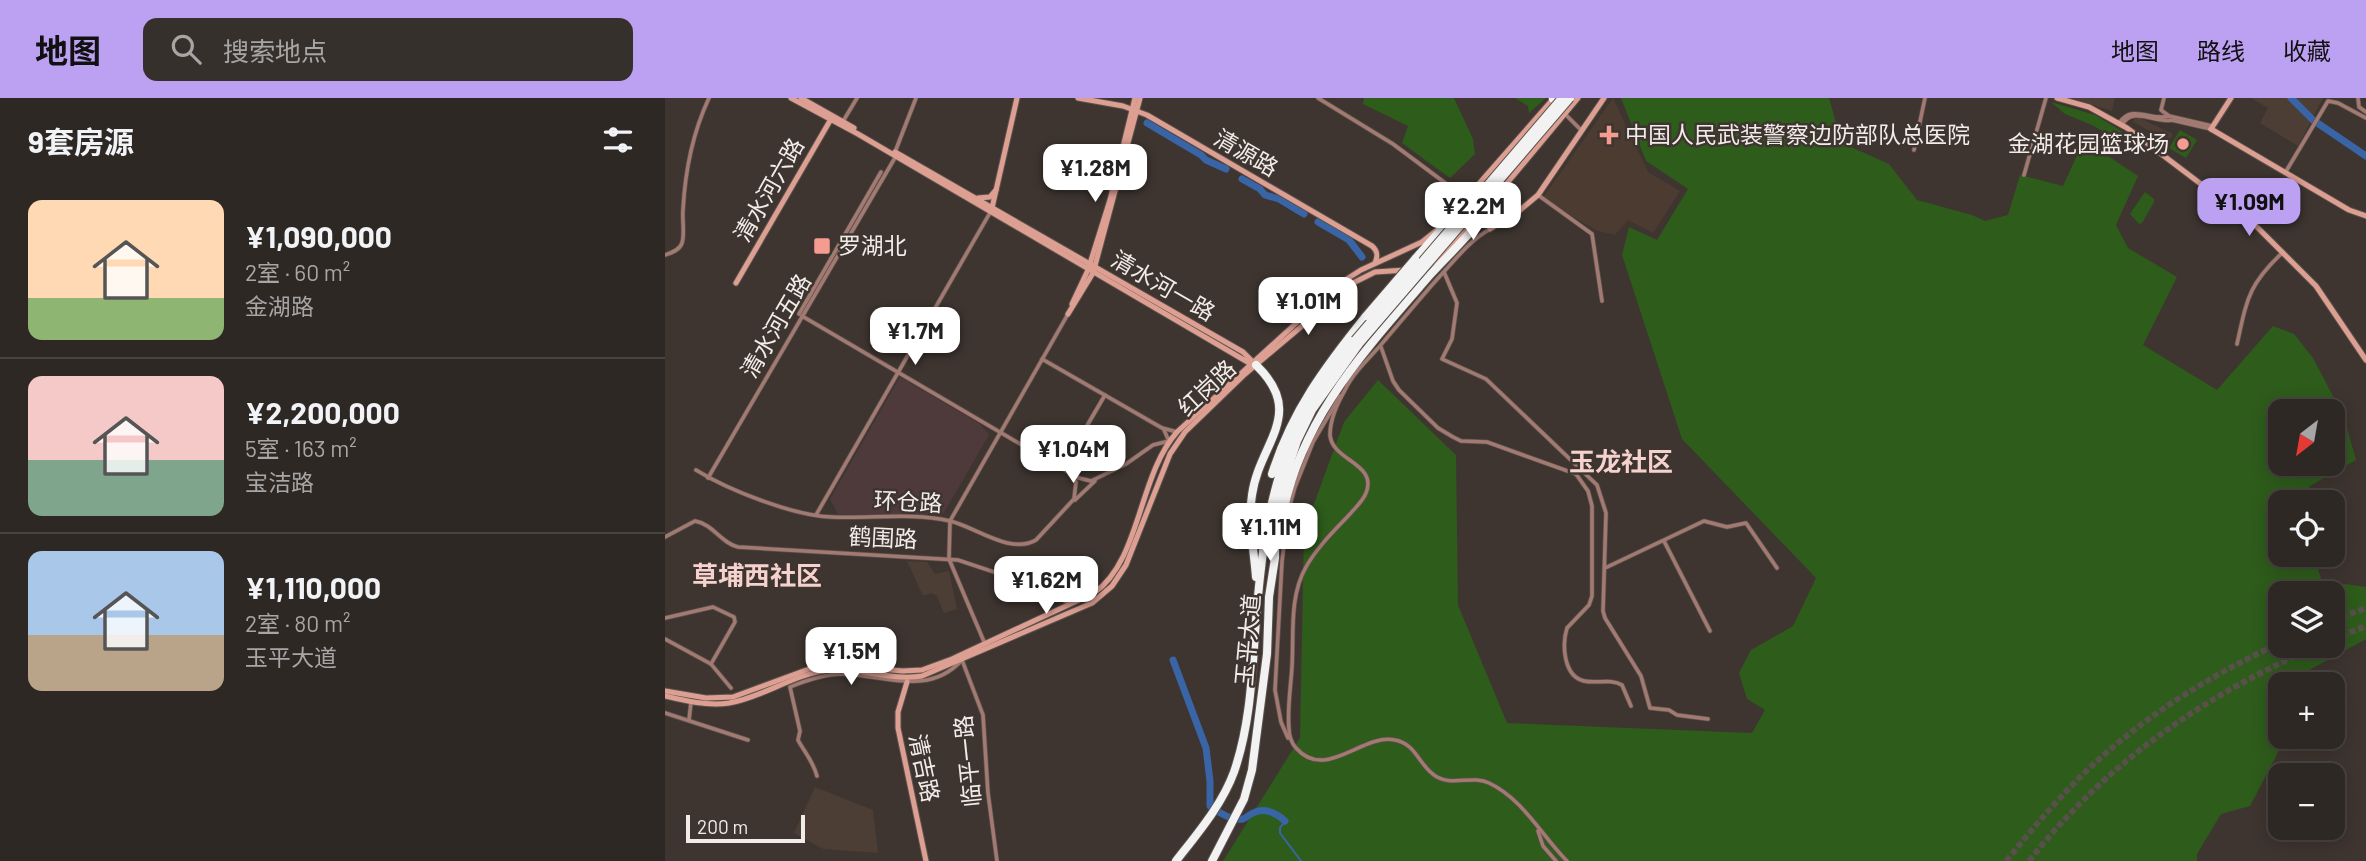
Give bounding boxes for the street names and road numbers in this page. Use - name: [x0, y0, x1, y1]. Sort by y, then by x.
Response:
- street label: 清源路: [1210, 123, 1283, 182]
- street label: 清水河六路: [727, 133, 809, 246]
- street label: 清水河一路: [1107, 244, 1220, 326]
- street label: 清水河五路: [734, 269, 816, 382]
- street label: 红岗路: [1172, 354, 1241, 421]
- street label: 环仓路: [873, 485, 943, 517]
- street label: 鹤围路: [848, 521, 918, 553]
- street label: 玉平大道: [1229, 593, 1265, 687]
- street label: 临平一路: [948, 714, 986, 808]
- street label: 清吉路: [904, 731, 946, 804]

